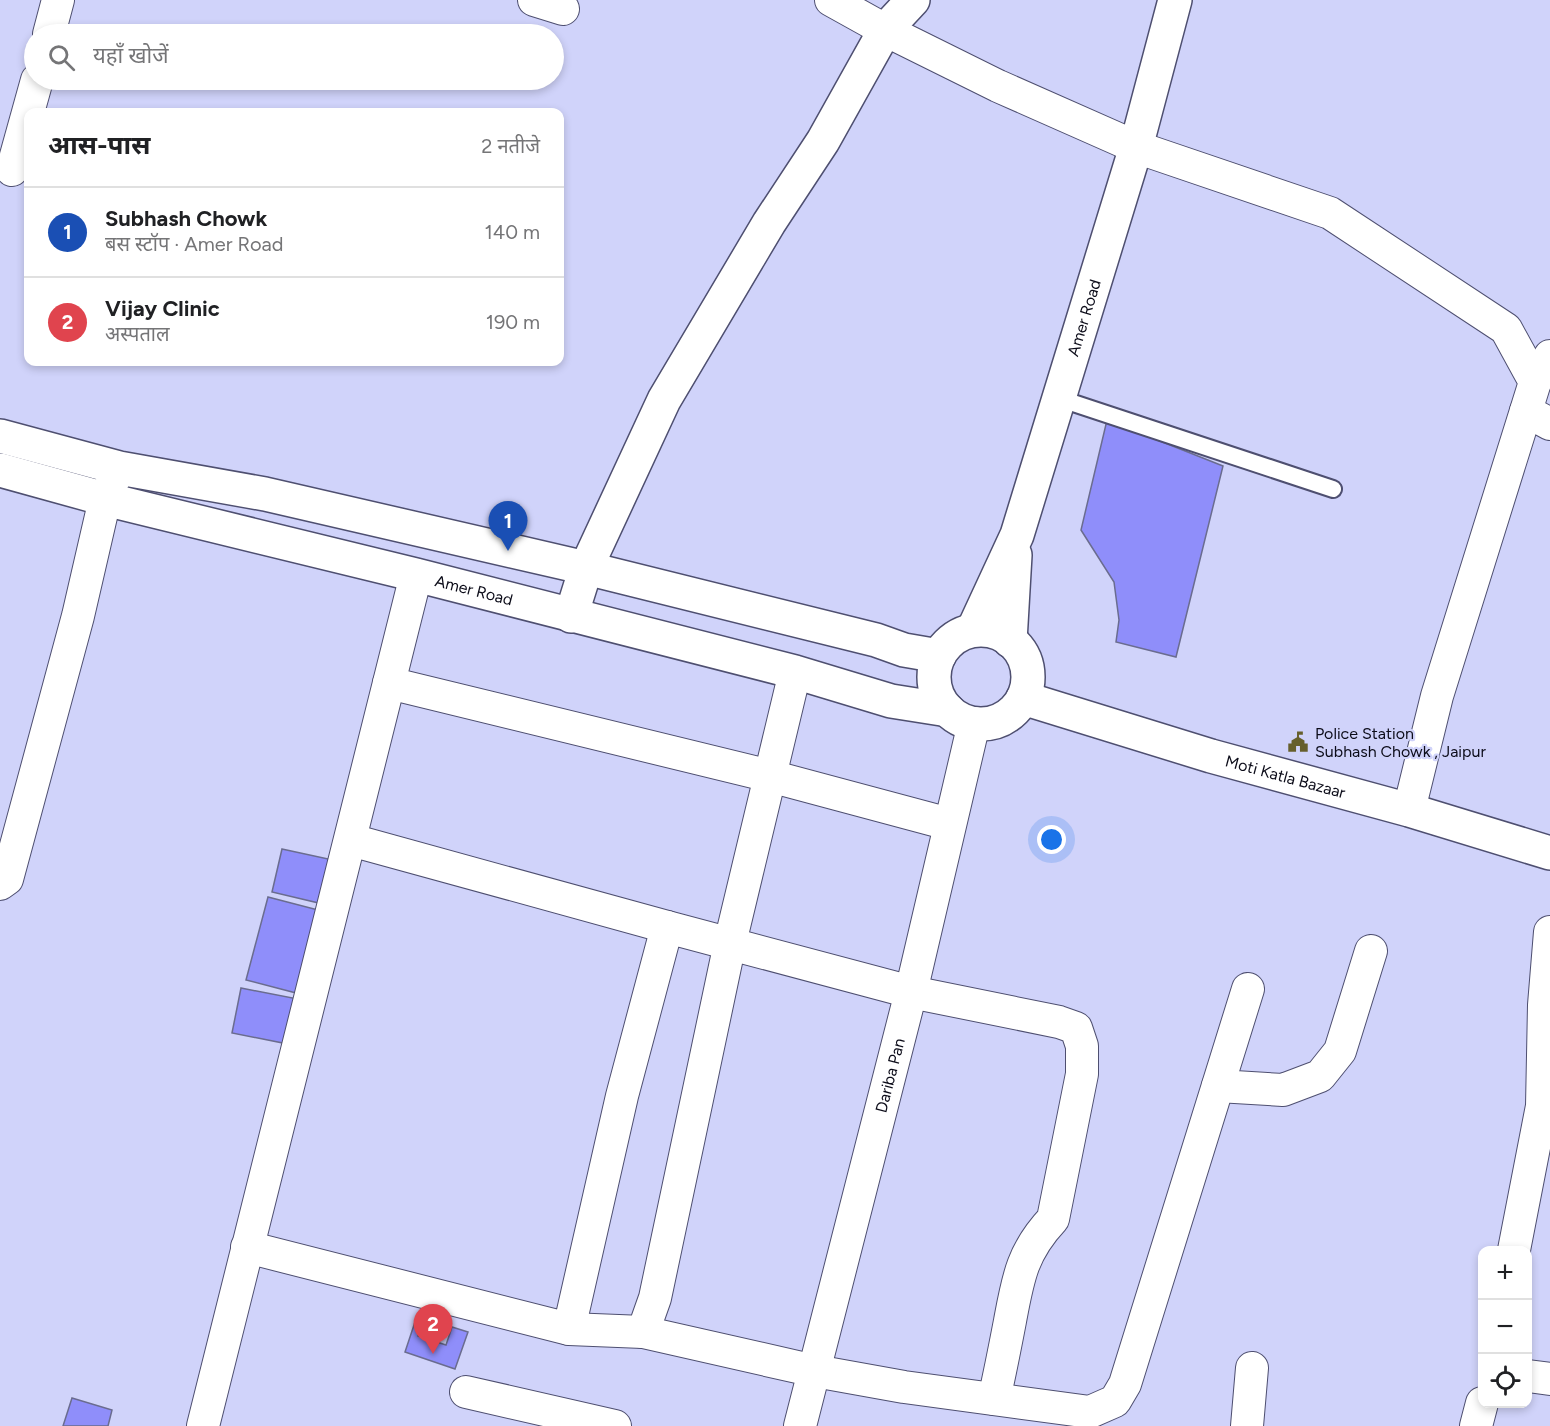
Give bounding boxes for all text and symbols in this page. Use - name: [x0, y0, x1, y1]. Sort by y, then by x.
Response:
- search box: [24, 24, 564, 90]
- icon: search: [45, 41, 78, 74]
- text: यहाँ खोजें: [93, 42, 169, 69]
- text: आस-पास: [48, 129, 150, 161]
- text: 2 नतीजे: [481, 134, 540, 158]
- text: Subhash Chowk: [105, 205, 267, 232]
- text: 1: [63, 220, 72, 244]
- text: 140 m: [485, 220, 540, 244]
- text: बस स्टॉप · Amer Road: [105, 232, 283, 256]
- street label: Amer Road: [1063, 277, 1104, 358]
- text: Vijay Clinic: [105, 295, 220, 322]
- text: 2: [62, 310, 73, 334]
- text: 190 m: [486, 310, 540, 334]
- text: अस्पताल: [105, 322, 170, 346]
- pin: 1: [488, 502, 528, 551]
- street label: Amer Road: [433, 571, 515, 609]
- place label: Police Station Subhash Chowk , Jaipur: [1315, 724, 1486, 761]
- public building icon: Police Station Subhash Chowk , Jaipur: [1286, 730, 1310, 754]
- street label: Moti Katla Bazaar: [1223, 751, 1348, 802]
- your location: [1037, 825, 1066, 854]
- street label: Dariba Pan: [871, 1036, 908, 1114]
- map controls: [1478, 1246, 1532, 1408]
- button: +: [1478, 1246, 1532, 1300]
- button: −: [1478, 1300, 1532, 1354]
- pin: 2: [414, 1304, 452, 1354]
- button: locate: [1478, 1354, 1532, 1408]

